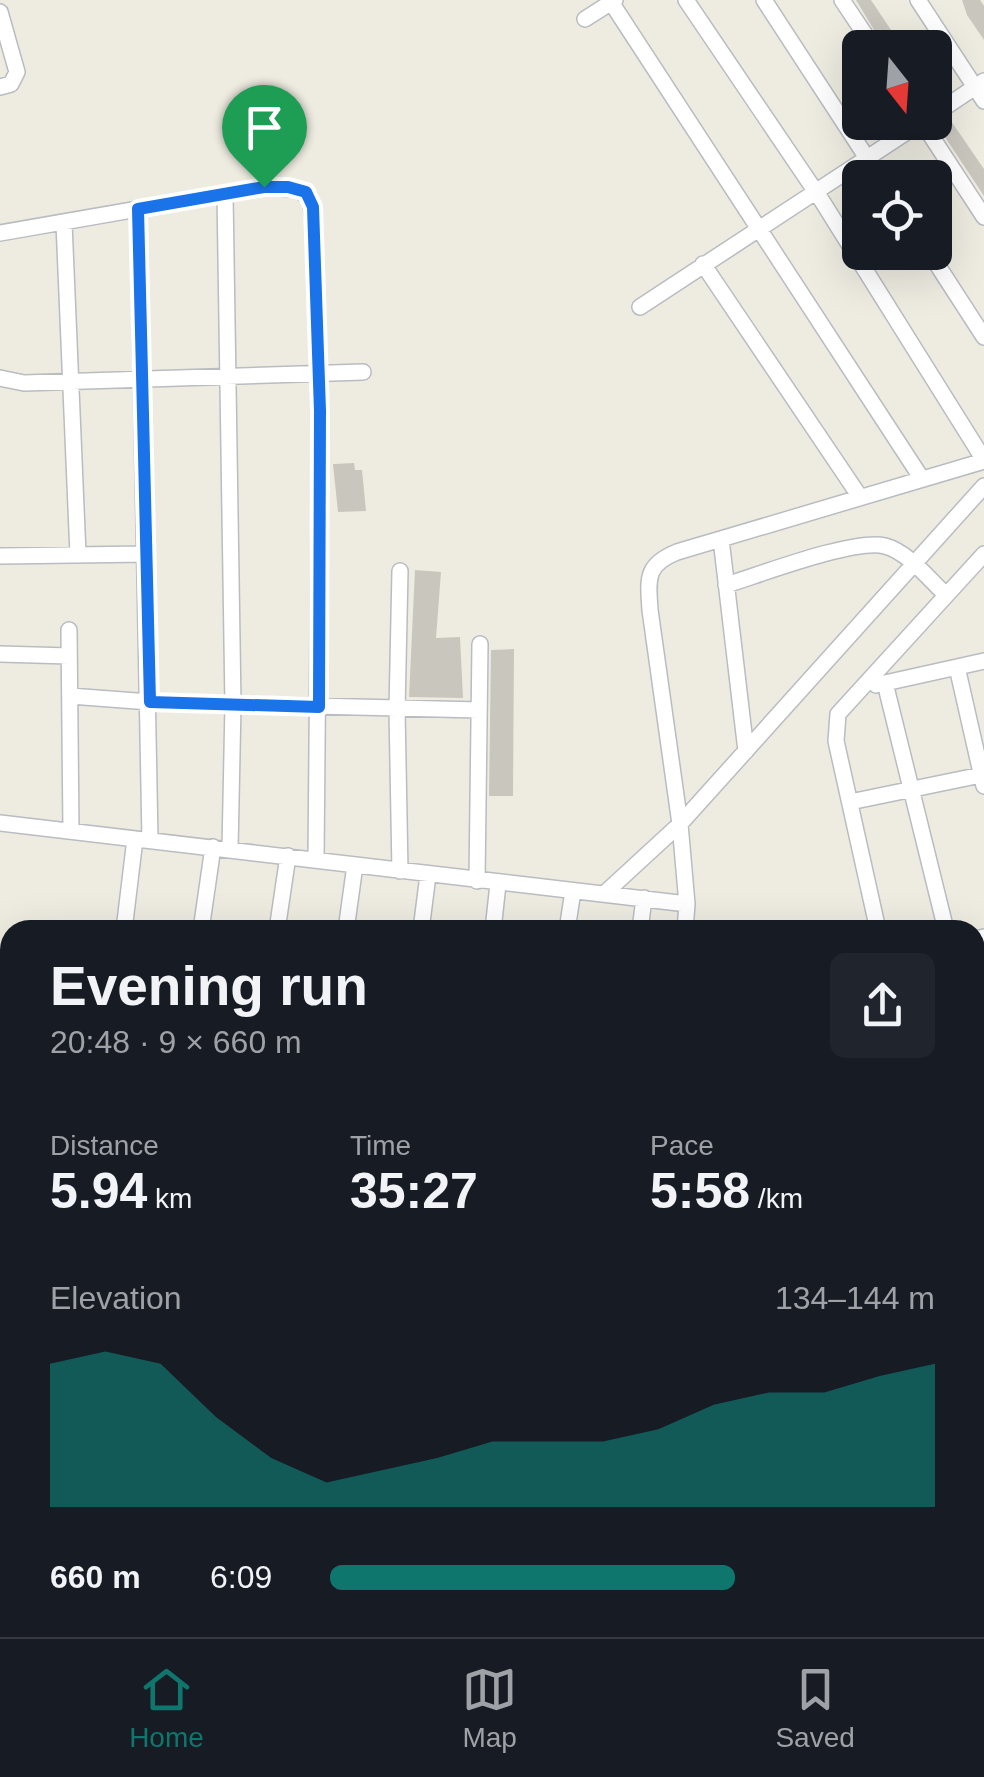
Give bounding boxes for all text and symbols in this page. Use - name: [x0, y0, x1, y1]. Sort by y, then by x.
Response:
- north arrow: [842, 30, 952, 140]
- map controls: [842, 30, 952, 270]
- pin: [222, 85, 307, 188]
- icon: arrive: [237, 100, 292, 155]
- button: locate: [842, 160, 952, 270]
- button: share: [830, 953, 935, 1058]
- text: Evening run: [50, 955, 368, 1017]
- text: 20:48 · 9 × 660 m: [50, 1024, 302, 1060]
- text: Distance: [50, 1130, 159, 1161]
- text: Time: [350, 1130, 411, 1161]
- text: Pace: [650, 1130, 714, 1161]
- text: 5.94: [50, 1163, 147, 1219]
- text: 35:27: [350, 1163, 478, 1219]
- text: 5:58: [650, 1163, 750, 1219]
- text: km: [147, 1183, 192, 1214]
- text: /km: [750, 1183, 803, 1214]
- text: Elevation: [50, 1280, 182, 1316]
- text: 134–144 m: [775, 1280, 935, 1316]
- text: 660 m: [50, 1559, 141, 1595]
- text: 6:09: [210, 1559, 272, 1595]
- tab: Home: [129, 1662, 204, 1754]
- tab: Map: [462, 1662, 517, 1754]
- tab: Saved: [775, 1662, 855, 1754]

